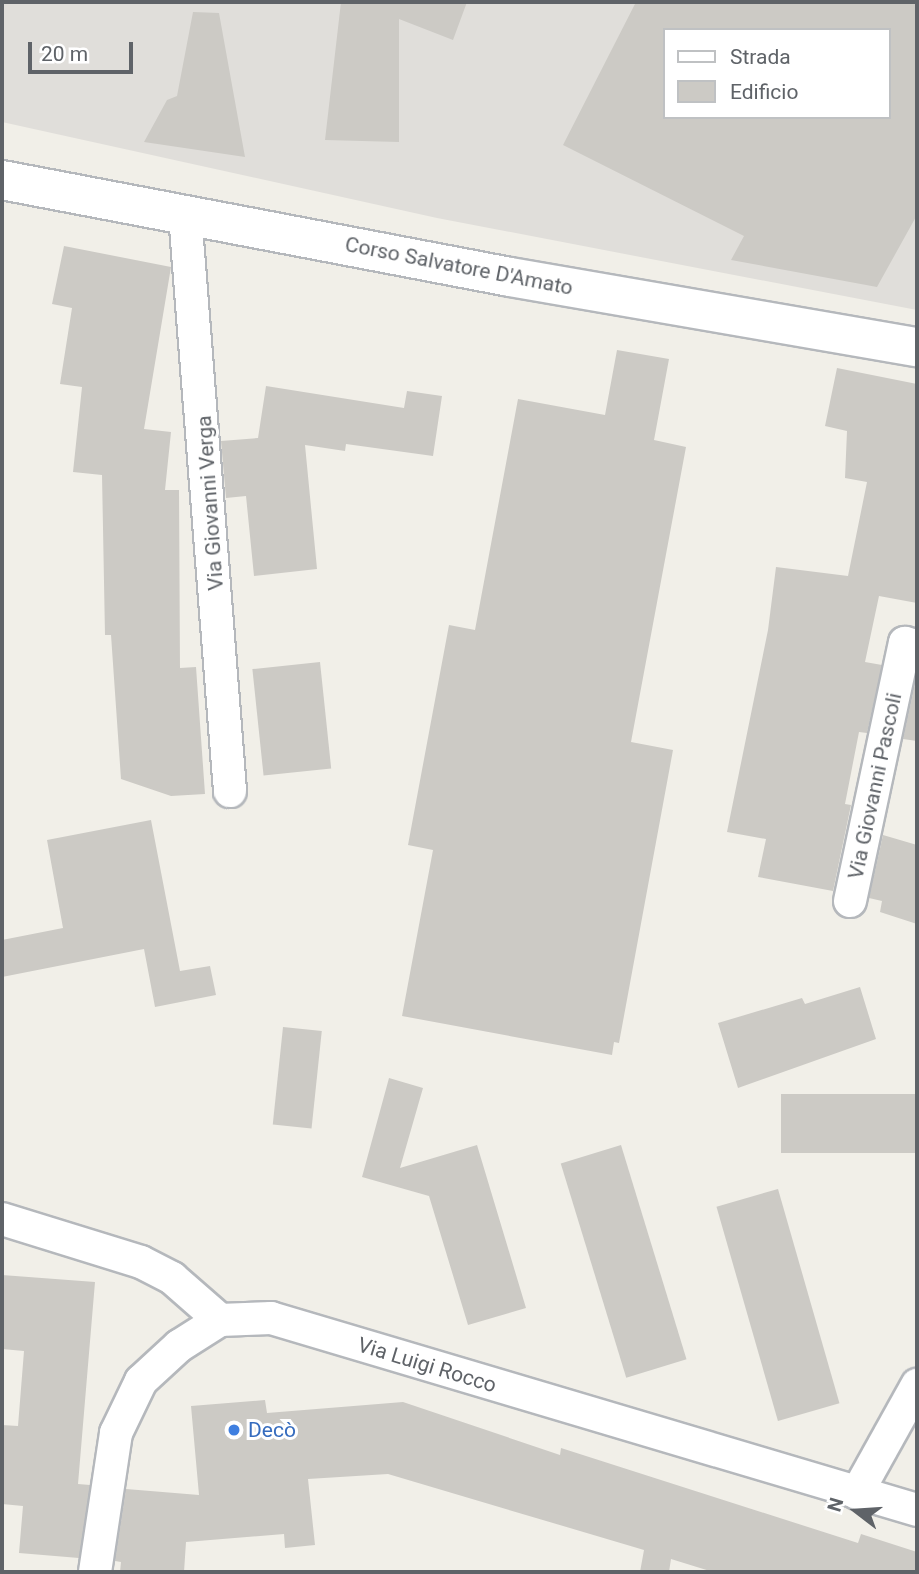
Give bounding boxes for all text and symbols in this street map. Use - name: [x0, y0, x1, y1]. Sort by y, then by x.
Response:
- scale bar: [32, 28, 136, 72]
- legend: [664, 28, 891, 119]
- text: 20 m: [41, 42, 88, 66]
- text: Strada: [730, 45, 791, 69]
- text: Edificio: [730, 80, 798, 104]
- street label: Corso Salvatore D'Amato: [343, 232, 575, 300]
- street label: Via Giovanni Verga: [191, 415, 229, 591]
- street label: Via Giovanni Pascoli: [843, 691, 907, 881]
- street label: Via Luigi Rocco: [355, 1332, 499, 1398]
- place label: Decò: [248, 1417, 296, 1443]
- marker: Decò: [226, 1422, 242, 1438]
- north arrow: [821, 1476, 891, 1546]
- text: N: [822, 1495, 848, 1514]

